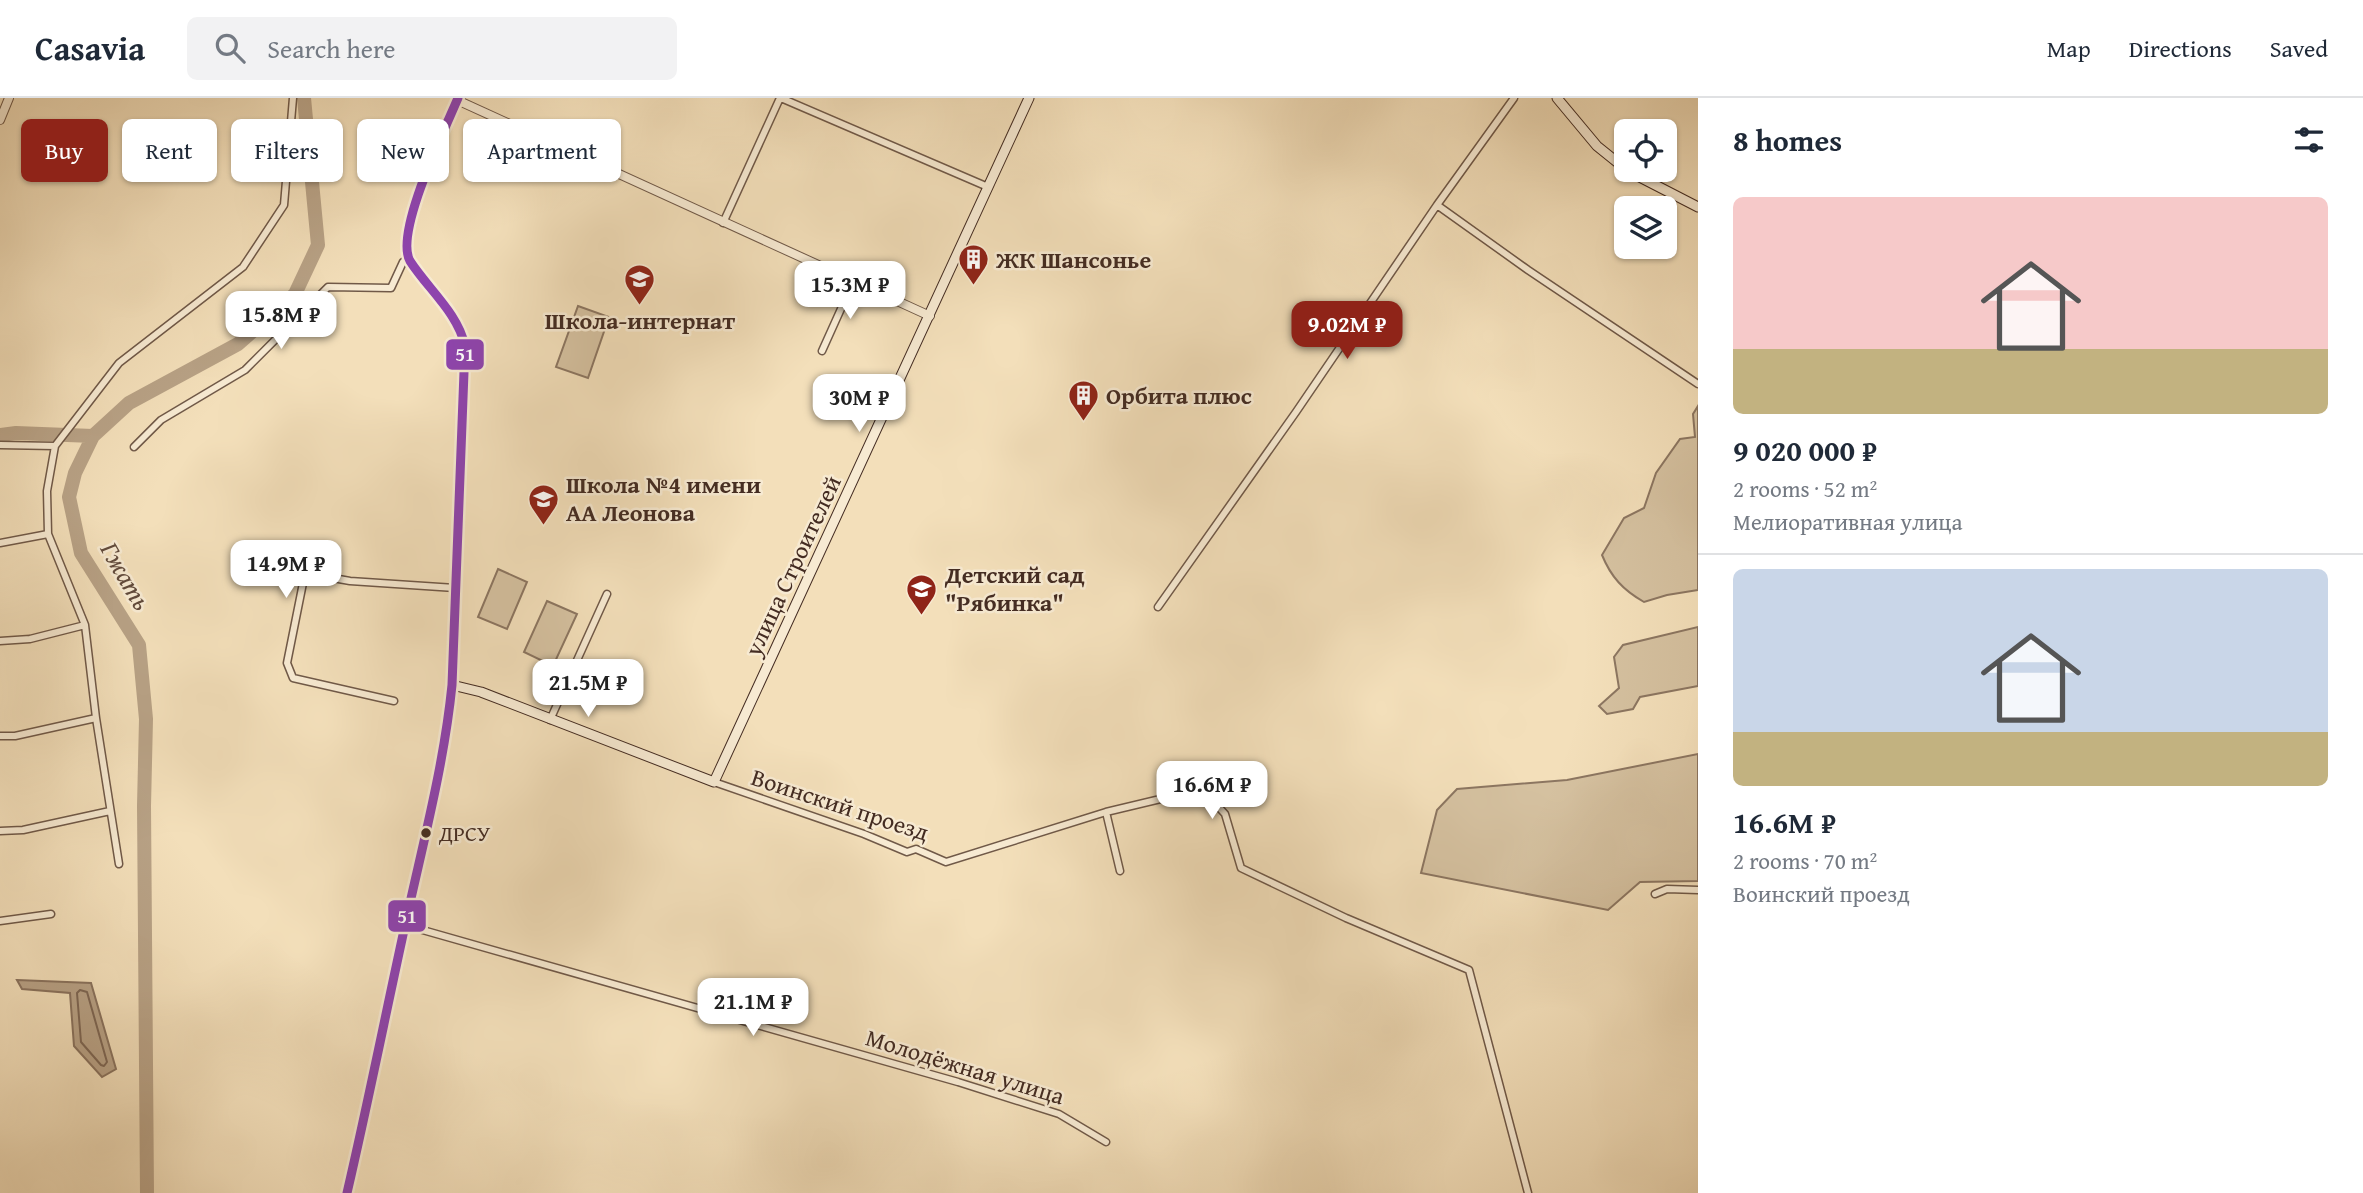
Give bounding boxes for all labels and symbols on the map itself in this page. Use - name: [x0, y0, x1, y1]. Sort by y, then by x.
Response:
- place label: ЖК Шансонье: [995, 242, 1151, 277]
- building icon: ЖК Шансонье: [956, 243, 990, 287]
- school or university icon: Школа-интернат: [623, 262, 657, 306]
- pin: 15.3M ₽: [785, 262, 915, 321]
- pin: 15.8M ₽: [216, 292, 346, 351]
- pin: 9.02M ₽: [1282, 302, 1412, 361]
- place label: Школа-интернат: [545, 303, 735, 338]
- line badge: 51: [445, 338, 485, 371]
- text: 51: [455, 340, 475, 368]
- pin: 30M ₽: [810, 374, 908, 434]
- place label: Орбита плюс: [1106, 378, 1252, 413]
- building icon: Орбита плюс: [1066, 379, 1100, 423]
- place label: Школа №4 имени АА Леонова: [566, 467, 761, 530]
- street label: улица Строителей: [735, 470, 850, 663]
- school or university icon: Школа №4 имени АА Леонова: [526, 482, 560, 526]
- water label: Гжать: [91, 533, 162, 618]
- pin: 14.9M ₽: [221, 540, 351, 600]
- place label: Детский сад "Рябинка": [944, 557, 1085, 620]
- school or university icon: Детский сад "Рябинка": [905, 572, 939, 616]
- pin: 21.5M ₽: [523, 660, 653, 719]
- street label: Воинский проезд: [747, 759, 933, 850]
- pin: 16.6M ₽: [1147, 762, 1277, 821]
- place label: ДРСУ: [438, 817, 491, 849]
- marker: ДРСУ: [419, 826, 433, 840]
- line badge: 51: [387, 899, 427, 933]
- text: 51: [397, 902, 417, 930]
- pin: 21.1M ₽: [688, 978, 818, 1038]
- street label: Молодёжная улица: [862, 1020, 1069, 1114]

